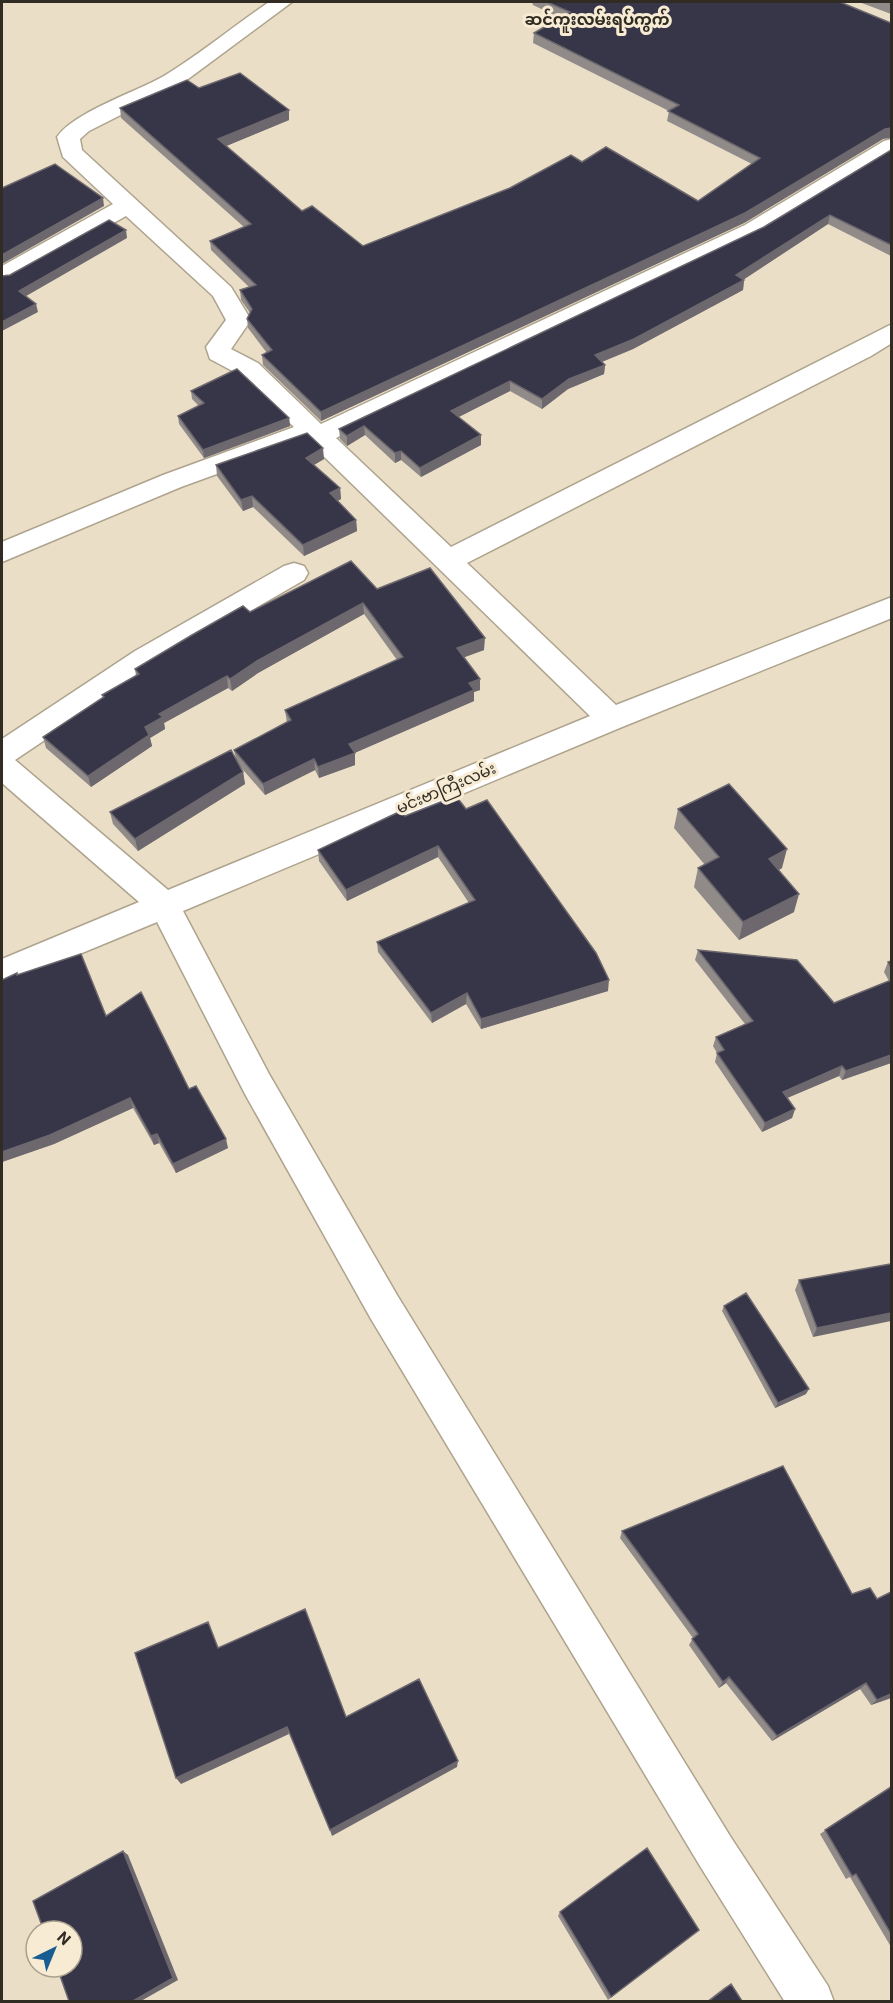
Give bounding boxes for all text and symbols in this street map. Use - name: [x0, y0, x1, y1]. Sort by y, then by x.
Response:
- district label: ဆင်ကူးလမ်းရပ်ကွက်: [524, 8, 670, 33]
- street label: မင်းဗာကြီးလမ်း: [393, 757, 500, 821]
- north arrow: [24, 1919, 84, 1979]
- text: N: [53, 1928, 74, 1949]

